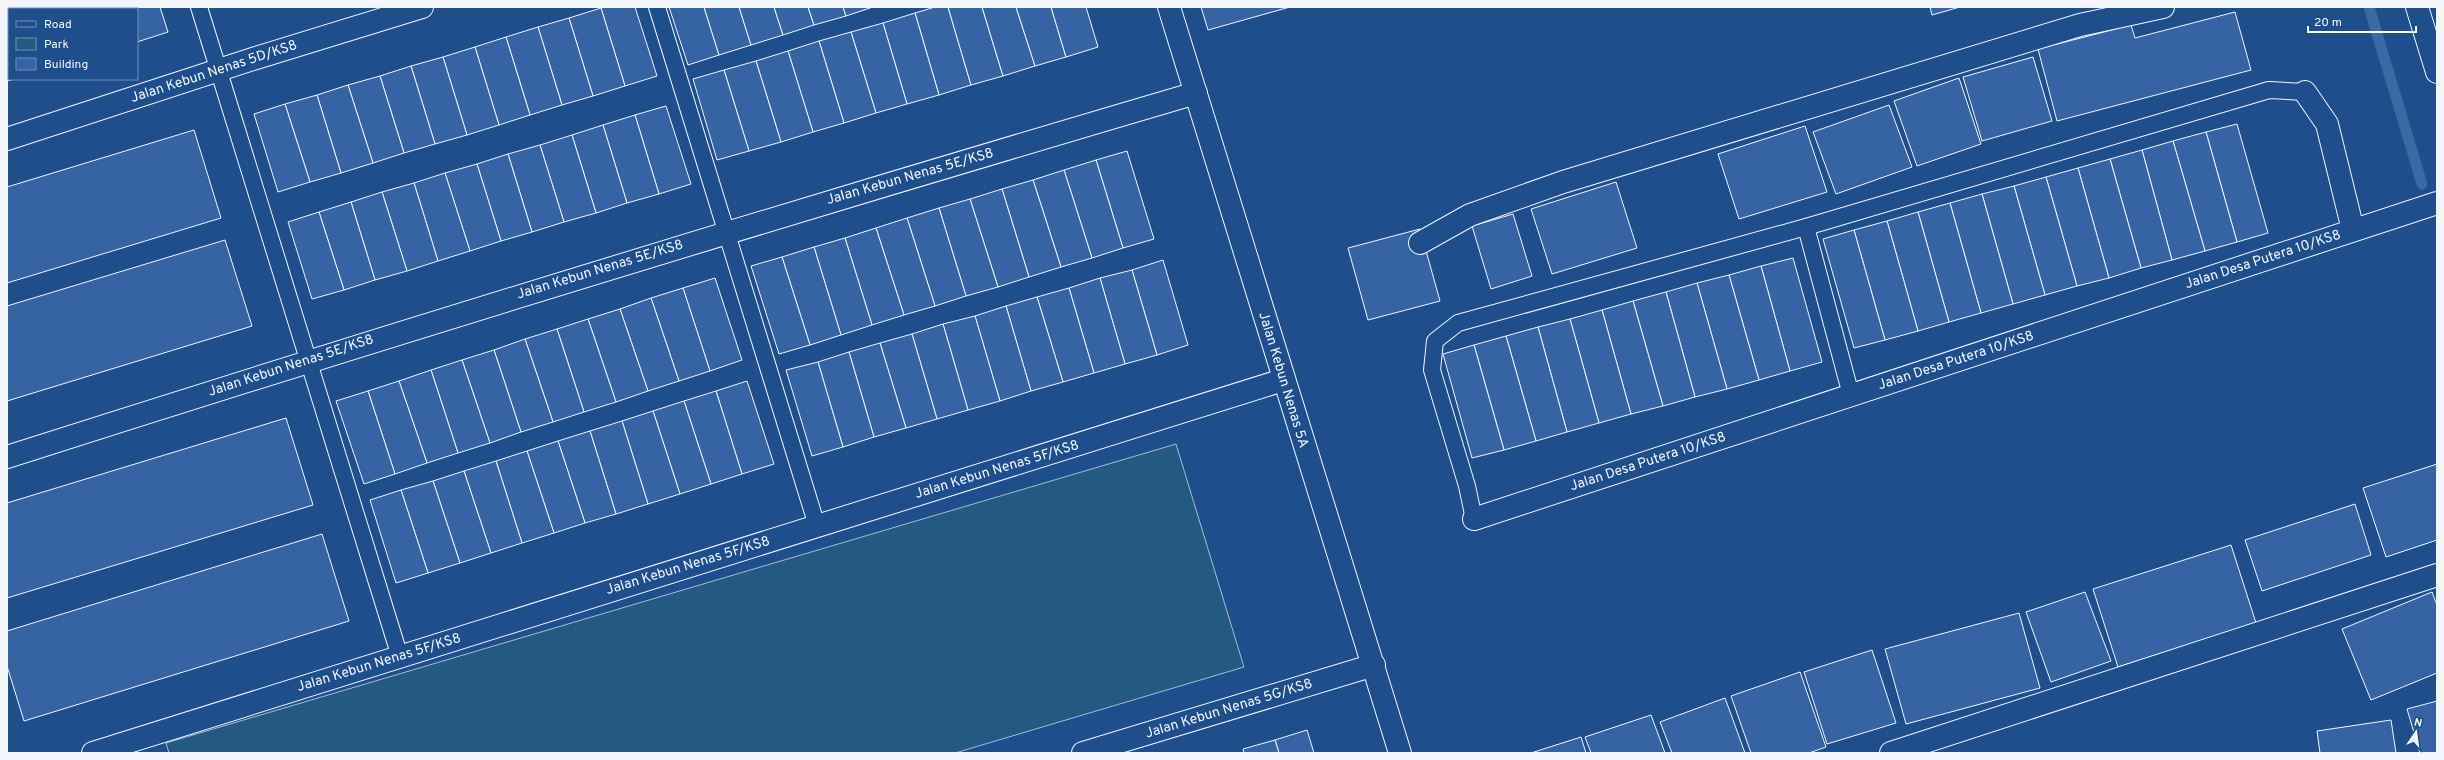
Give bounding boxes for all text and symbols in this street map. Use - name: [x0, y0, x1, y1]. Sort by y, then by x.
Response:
- legend: [8, 8, 138, 80]
- scale bar: [2308, 8, 2416, 34]
- text: 20 m: [2314, 15, 2342, 31]
- text: Road: [44, 17, 72, 33]
- text: Park: [44, 37, 69, 53]
- street label: Jalan Kebun Nenas 5D/KS8: [129, 37, 299, 107]
- text: Building: [44, 57, 88, 73]
- street label: Jalan Kebun Nenas 5E/KS8: [824, 145, 996, 209]
- street label: Jalan Desa Putera 10/KS8: [2183, 227, 2343, 293]
- street label: Jalan Kebun Nenas 5E/KS8: [515, 237, 685, 303]
- street label: Jalan Kebun Nenas 5A: [1254, 310, 1312, 450]
- street label: Jalan Desa Putera 10/KS8: [1876, 328, 2036, 394]
- street label: Jalan Kebun Nenas 5E/KS8: [206, 331, 376, 401]
- street label: Jalan Desa Putera 10/KS8: [1568, 429, 1728, 495]
- street label: Jalan Kebun Nenas 5F/KS8: [913, 437, 1081, 503]
- street label: Jalan Kebun Nenas 5F/KS8: [604, 533, 772, 599]
- street label: Jalan Kebun Nenas 5F/KS8: [295, 630, 463, 696]
- street label: Jalan Kebun Nenas 5G/KS8: [1143, 675, 1315, 743]
- north arrow: [2396, 712, 2436, 752]
- text: N: [2413, 716, 2423, 731]

